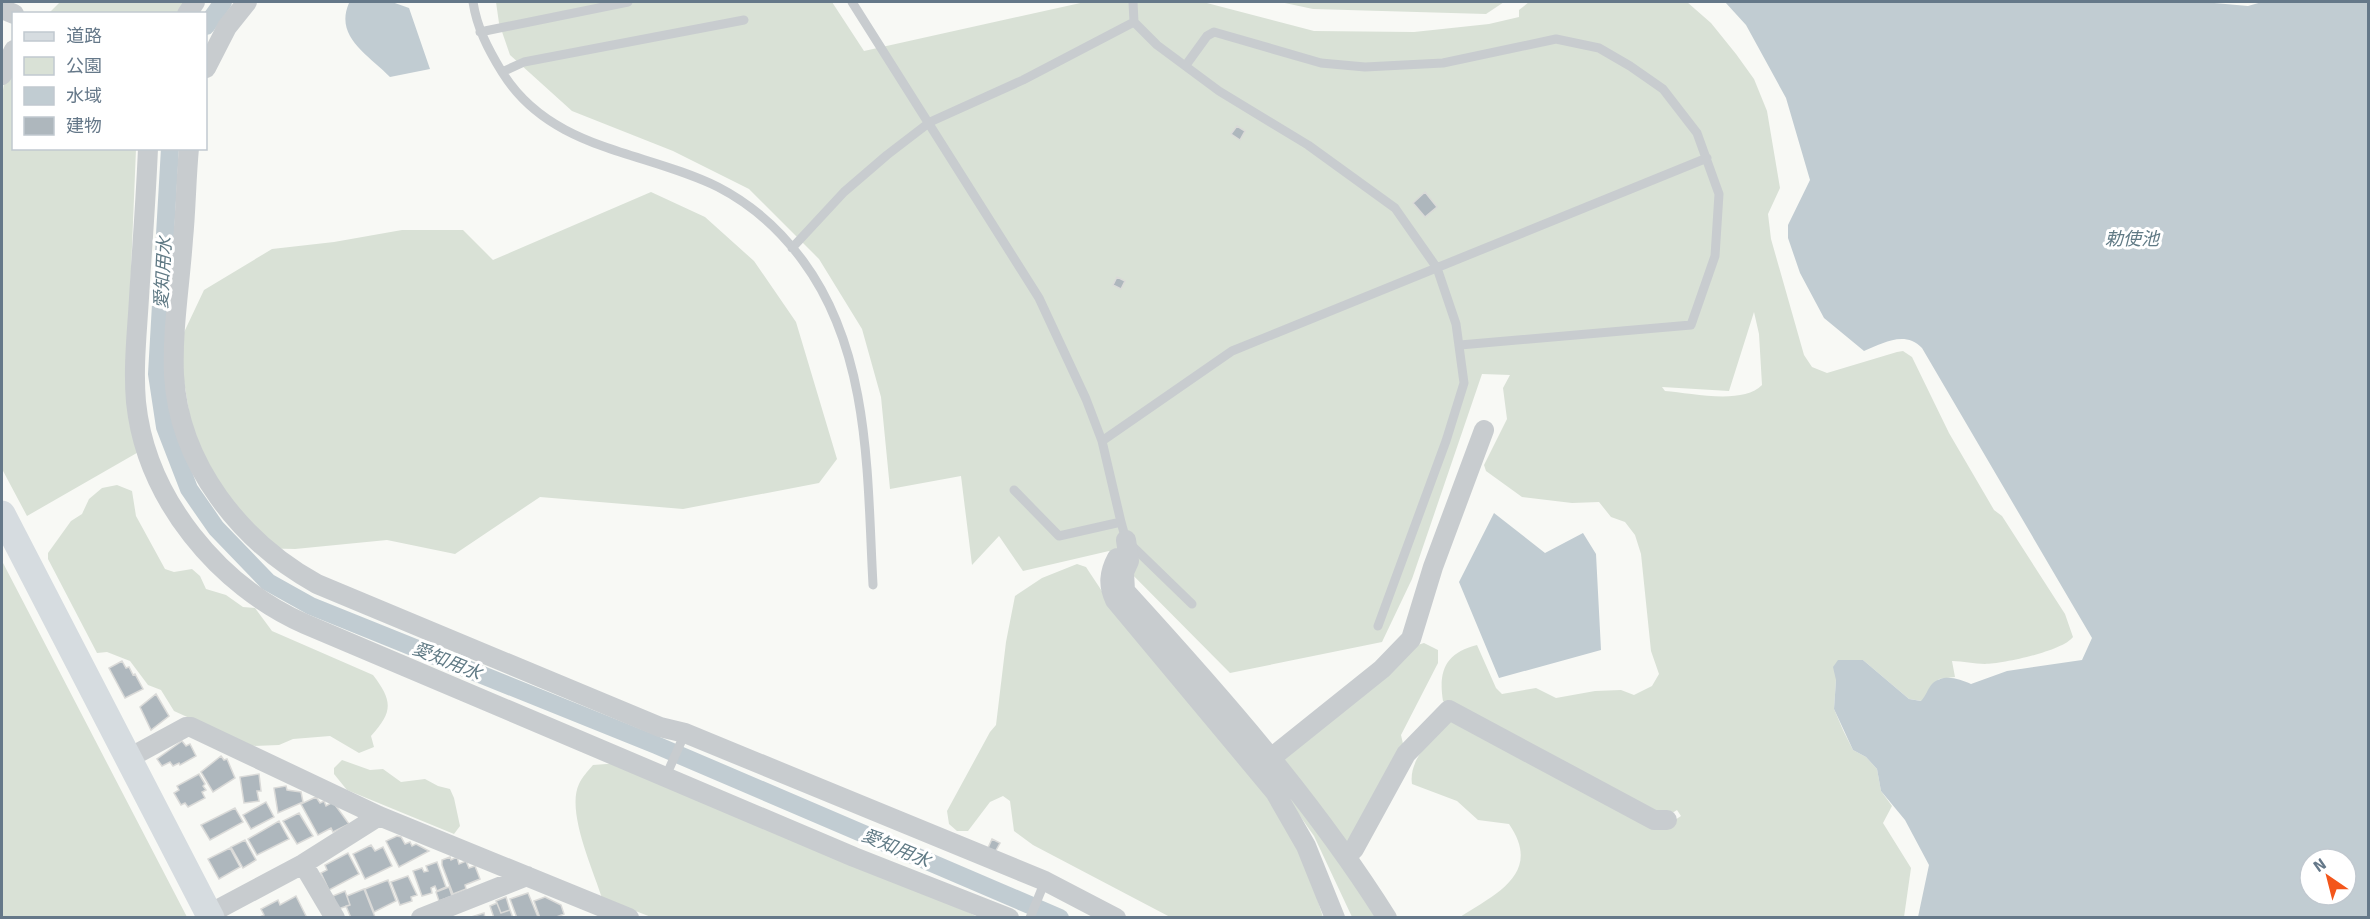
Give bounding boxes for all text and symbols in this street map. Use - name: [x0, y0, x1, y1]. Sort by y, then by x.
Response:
- legend: [12, 12, 207, 150]
- text: 道路: [66, 25, 102, 47]
- text: 公園: [66, 55, 102, 77]
- text: 水域: [66, 85, 102, 107]
- text: 建物: [66, 115, 102, 137]
- water label: 勅使池: [2105, 228, 2161, 250]
- water label: 愛知用水: [150, 234, 176, 310]
- water label: 愛知用水: [410, 637, 486, 685]
- water label: 愛知用水: [859, 824, 935, 873]
- north arrow: [2298, 847, 2358, 907]
- text: N: [2310, 854, 2330, 877]

